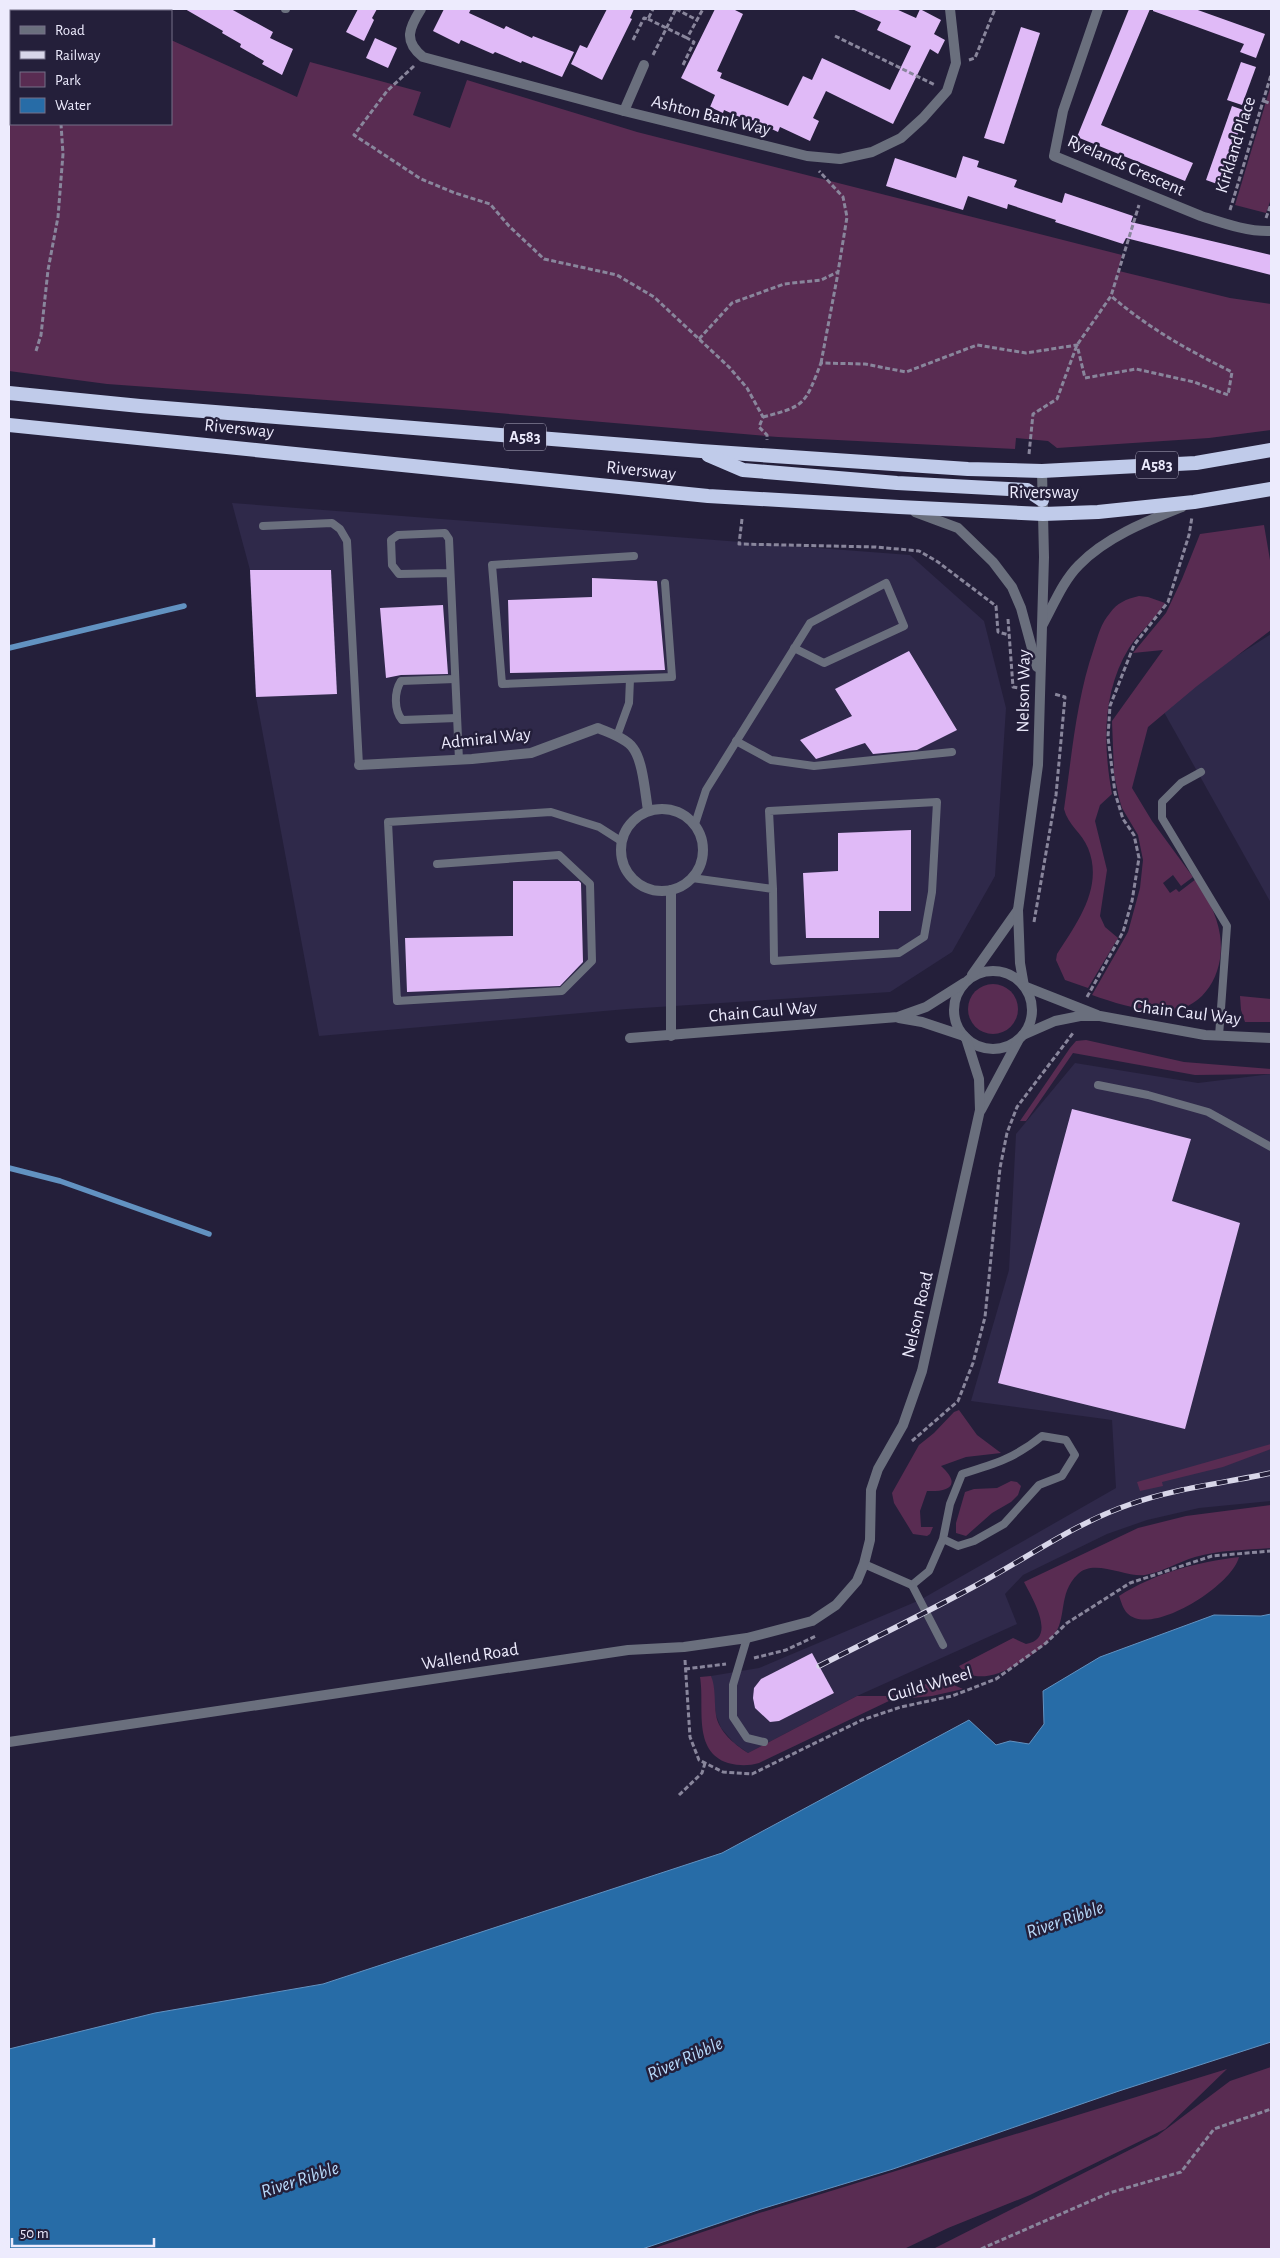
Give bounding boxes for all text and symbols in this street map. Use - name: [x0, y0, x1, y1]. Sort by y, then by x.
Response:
- legend: [10, 10, 172, 125]
- text: Road: [55, 23, 85, 38]
- text: Railway: [55, 48, 101, 63]
- text: Park: [55, 73, 81, 88]
- street label: Ashton Bank Way: [650, 93, 773, 140]
- street label: Kirkland Place: [1213, 95, 1259, 195]
- text: Water: [55, 98, 91, 113]
- street label: Ryelands Crescent: [1065, 132, 1188, 200]
- street label: Riversway: [203, 416, 275, 442]
- road number: A583: [504, 424, 546, 451]
- road number: A583: [1136, 452, 1178, 478]
- street label: Riversway: [605, 458, 677, 484]
- street label: Riversway: [1009, 484, 1079, 502]
- street label: Nelson Way: [1014, 649, 1034, 733]
- street label: Admiral Way: [440, 725, 532, 753]
- street label: Chain Caul Way: [1132, 997, 1242, 1029]
- street label: Chain Caul Way: [708, 998, 818, 1026]
- street label: Nelson Road: [899, 1270, 937, 1360]
- street label: Wallend Road: [420, 1640, 520, 1674]
- street label: Guild Wheel: [886, 1664, 974, 1706]
- water label: River Ribble: [1024, 1898, 1106, 1942]
- water label: River Ribble: [644, 2034, 726, 2084]
- water label: River Ribble: [259, 2159, 341, 2201]
- scale bar: [12, 2216, 155, 2248]
- text: 50 m: [20, 2226, 49, 2241]

